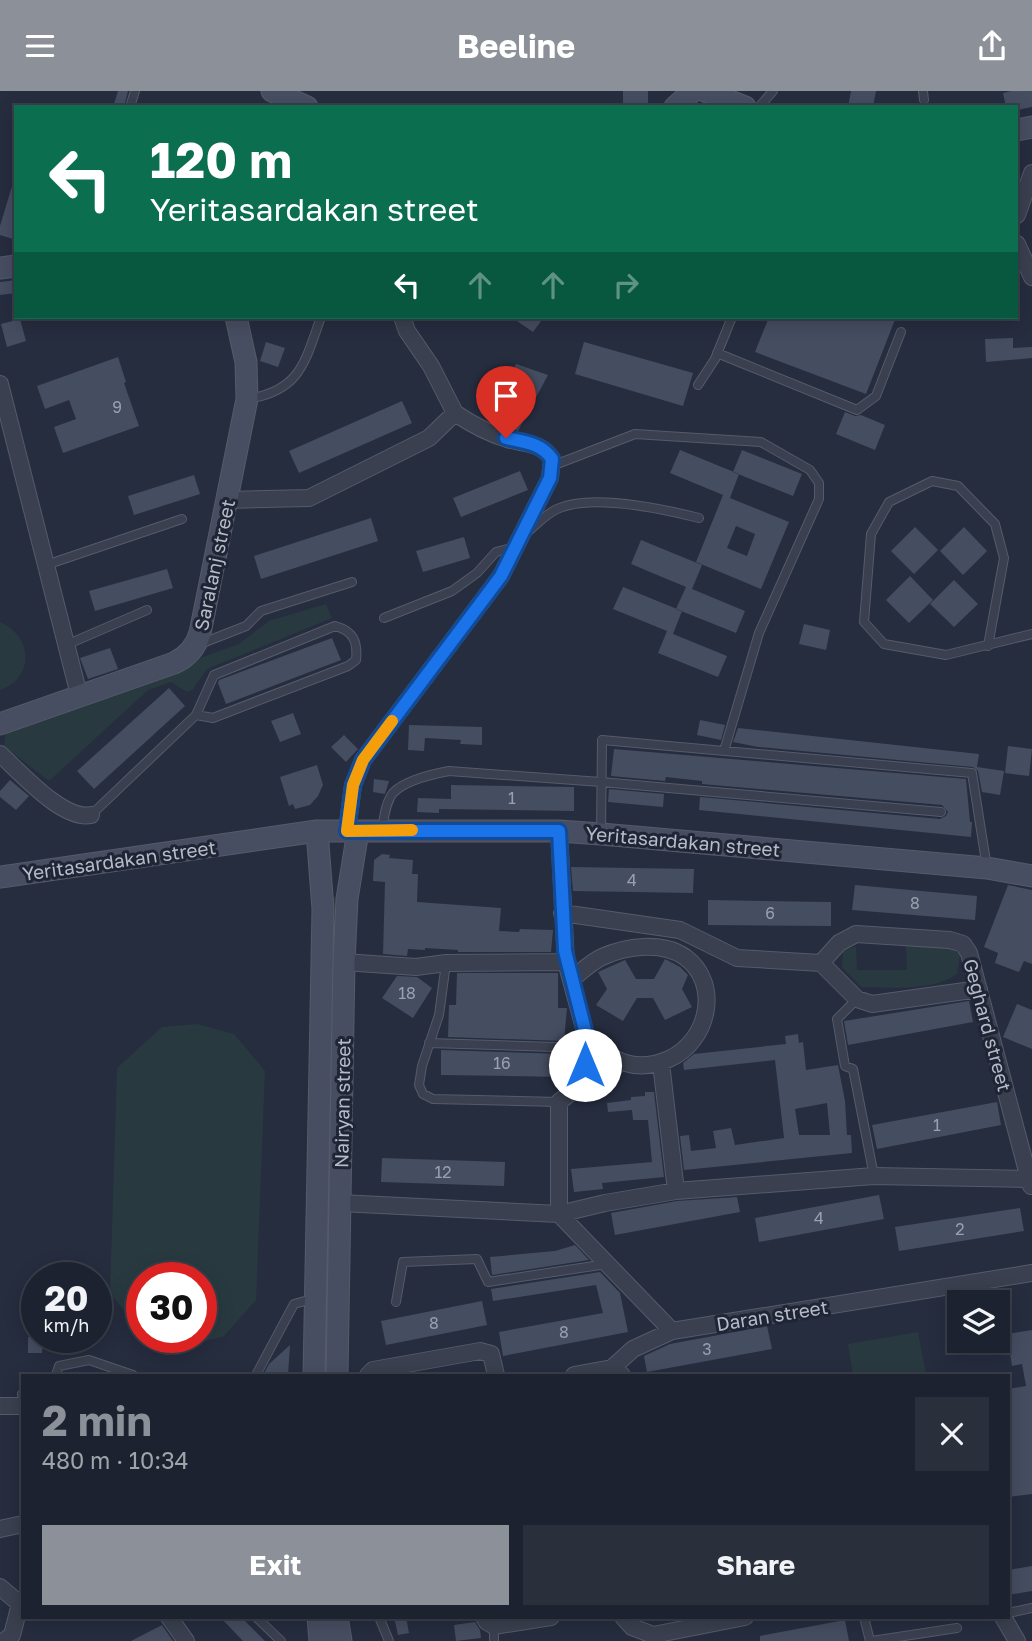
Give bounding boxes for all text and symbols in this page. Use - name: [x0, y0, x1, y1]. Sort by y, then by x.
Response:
- icon: menu: [21, 27, 59, 65]
- text: Beeline: [457, 27, 575, 65]
- icon: share: [973, 27, 1011, 65]
- text: 120 m: [150, 130, 292, 189]
- icon: left: [35, 133, 126, 224]
- text: Yeritasardakan street: [150, 190, 479, 228]
- icon: left: [388, 266, 426, 304]
- icon: ahead: [461, 266, 499, 304]
- icon: ahead: [534, 266, 572, 304]
- icon: right: [607, 266, 645, 304]
- pin: [476, 366, 536, 438]
- icon: arrive: [487, 377, 525, 415]
- house number: 9: [112, 397, 122, 417]
- street label: Saralanj street: [189, 497, 239, 633]
- house number: 1: [508, 788, 516, 808]
- street label: Yeritasardakan street: [585, 821, 781, 861]
- street label: Yeritasardakan street: [21, 835, 217, 885]
- house number: 4: [627, 870, 637, 890]
- house number: 8: [910, 893, 920, 913]
- house number: 6: [765, 903, 775, 923]
- street label: Geghard street: [959, 956, 1017, 1094]
- house number: 18: [398, 983, 416, 1003]
- position arrow: [548, 1028, 622, 1102]
- street label: Nairyan street: [329, 1038, 355, 1168]
- house number: 16: [493, 1053, 511, 1073]
- house number: 1: [933, 1115, 941, 1135]
- house number: 12: [434, 1162, 452, 1182]
- house number: 4: [814, 1208, 824, 1228]
- house number: 2: [955, 1219, 965, 1239]
- speed limit sign: 30: [126, 1262, 217, 1353]
- text: 20: [44, 1277, 89, 1319]
- map controls: [947, 1290, 1010, 1353]
- button: layers: [947, 1290, 1010, 1353]
- street label: Daran street: [714, 1295, 830, 1335]
- house number: 8: [429, 1313, 439, 1333]
- text: km/h: [44, 1314, 89, 1336]
- house number: 8: [559, 1322, 569, 1342]
- house number: 3: [702, 1339, 712, 1359]
- text: 2 min: [42, 1395, 152, 1445]
- button: close: [915, 1397, 989, 1471]
- text: 480 m · 10:34: [42, 1446, 189, 1474]
- button: Exit: [42, 1525, 509, 1605]
- button: Share: [523, 1525, 989, 1605]

